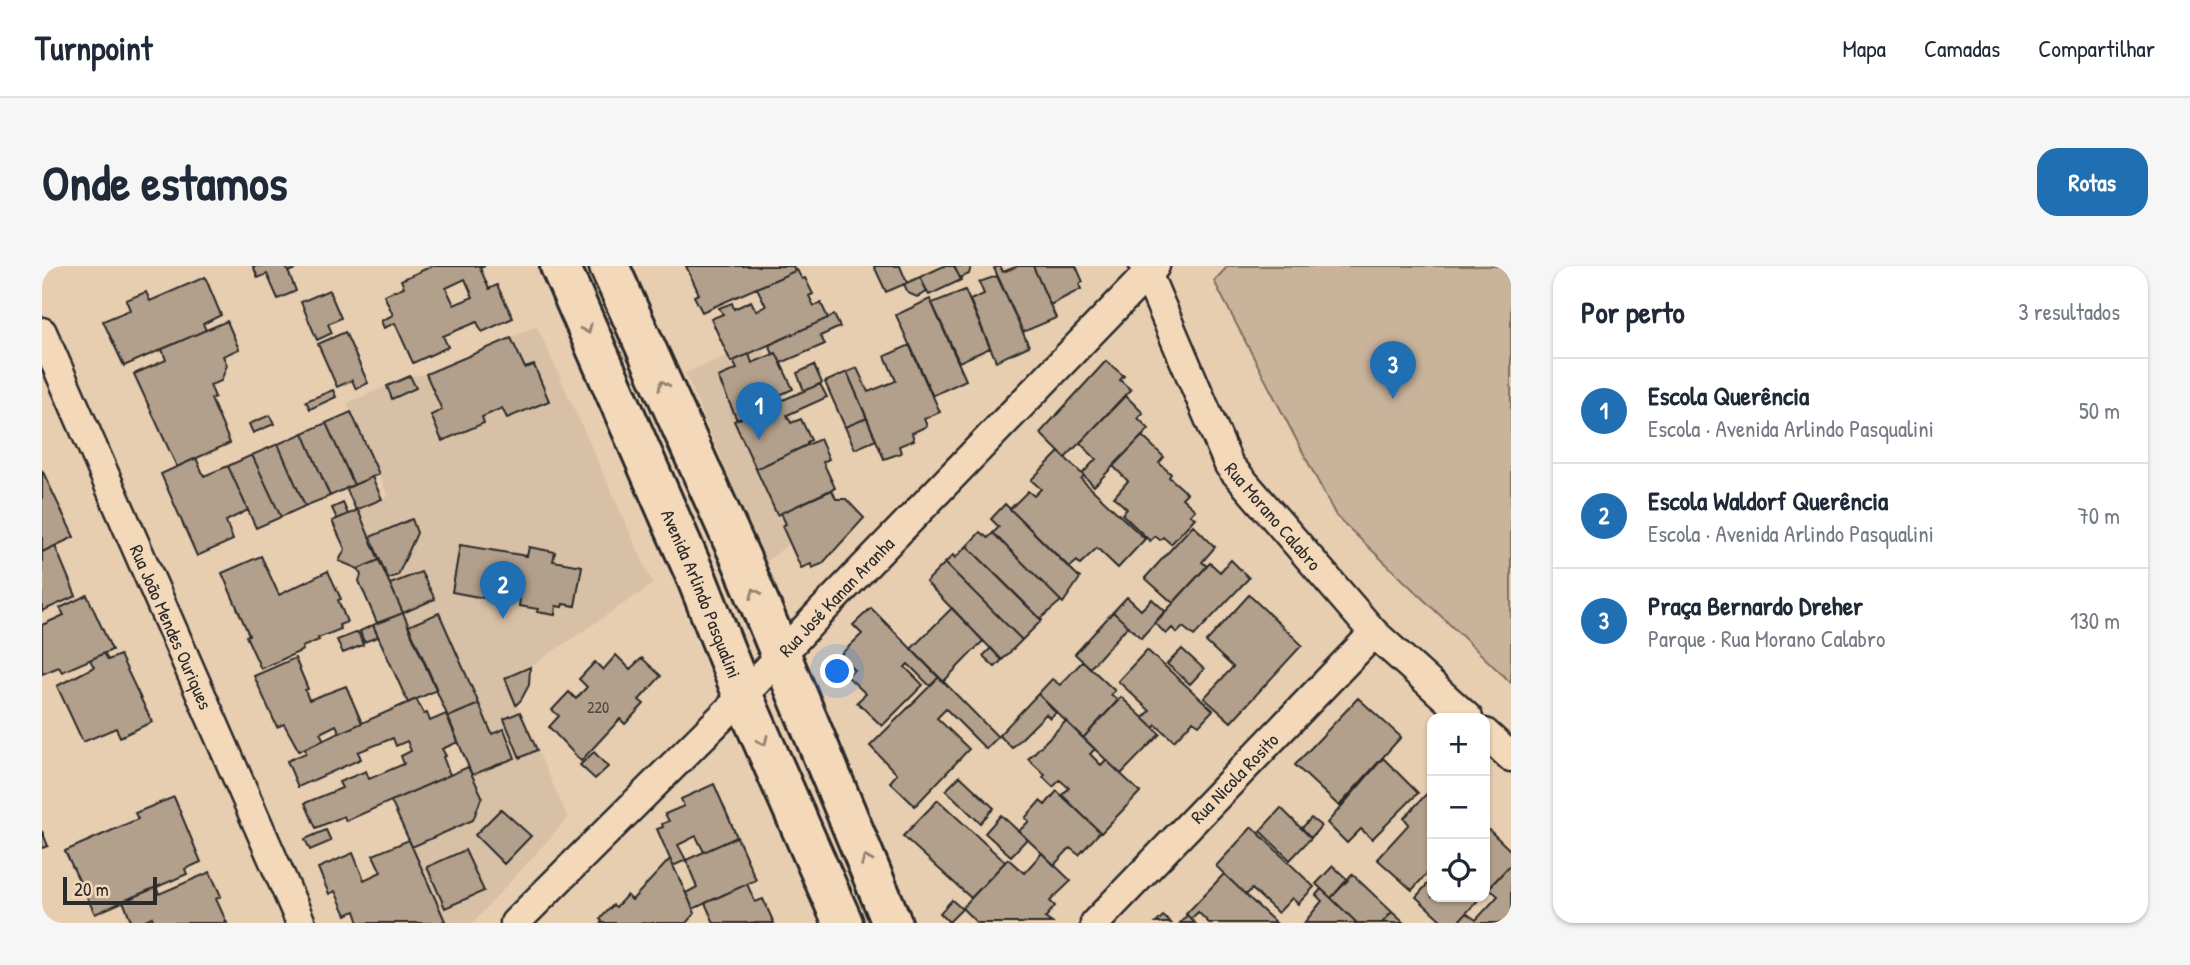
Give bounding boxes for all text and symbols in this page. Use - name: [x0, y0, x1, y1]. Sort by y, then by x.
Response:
- text: Turnpoint: [35, 26, 152, 70]
- text: Mapa: [1843, 32, 1886, 64]
- text: Camadas: [1924, 32, 2000, 64]
- text: Compartilhar: [2038, 32, 2155, 64]
- button: Rotas: [2037, 148, 2148, 216]
- text: Onde estamos: [42, 149, 288, 215]
- text: Por perto: [1581, 292, 1685, 332]
- text: 3 resultados: [2018, 296, 2120, 327]
- one-way arrow: [579, 321, 593, 334]
- pin: 3: [1370, 341, 1416, 399]
- text: Escola Querência: [1648, 378, 1809, 413]
- one-way arrow: [657, 380, 671, 392]
- pin: 1: [736, 382, 782, 440]
- text: 1: [1600, 395, 1608, 426]
- text: 50 m: [2079, 395, 2120, 426]
- text: Escola · Avenida Arlindo Pasqualini: [1648, 413, 1934, 444]
- street label: Rua Morano Calabro: [1219, 456, 1328, 576]
- text: Escola Waldorf Querência: [1648, 483, 1888, 518]
- text: 2: [1599, 500, 1609, 531]
- text: 70 m: [2077, 500, 2120, 531]
- street label: Avenida Arlindo Pasqualini: [655, 505, 748, 682]
- text: Escola · Avenida Arlindo Pasqualini: [1648, 518, 1934, 549]
- street label: Rua José Kanan Aranha: [773, 531, 900, 662]
- street label: Rua João Mendes Ouriques: [124, 540, 219, 713]
- pin: 2: [480, 561, 526, 619]
- one-way arrow: [749, 587, 763, 600]
- text: Praça Bernardo Dreher: [1648, 588, 1863, 623]
- text: 3: [1599, 605, 1609, 636]
- text: 130 m: [2070, 605, 2120, 636]
- text: Parque · Rua Morano Calabro: [1648, 623, 1885, 654]
- your location: [820, 654, 854, 688]
- house number: 220: [587, 696, 609, 718]
- map controls: [1427, 713, 1490, 902]
- button: +: [1427, 713, 1490, 776]
- street label: Rua Nicola Rosito: [1185, 727, 1284, 829]
- one-way arrow: [755, 733, 769, 746]
- button: −: [1427, 776, 1490, 839]
- button: locate: [1427, 839, 1490, 902]
- one-way arrow: [860, 855, 874, 867]
- scale bar: [63, 874, 158, 906]
- text: 20 m: [74, 876, 109, 902]

